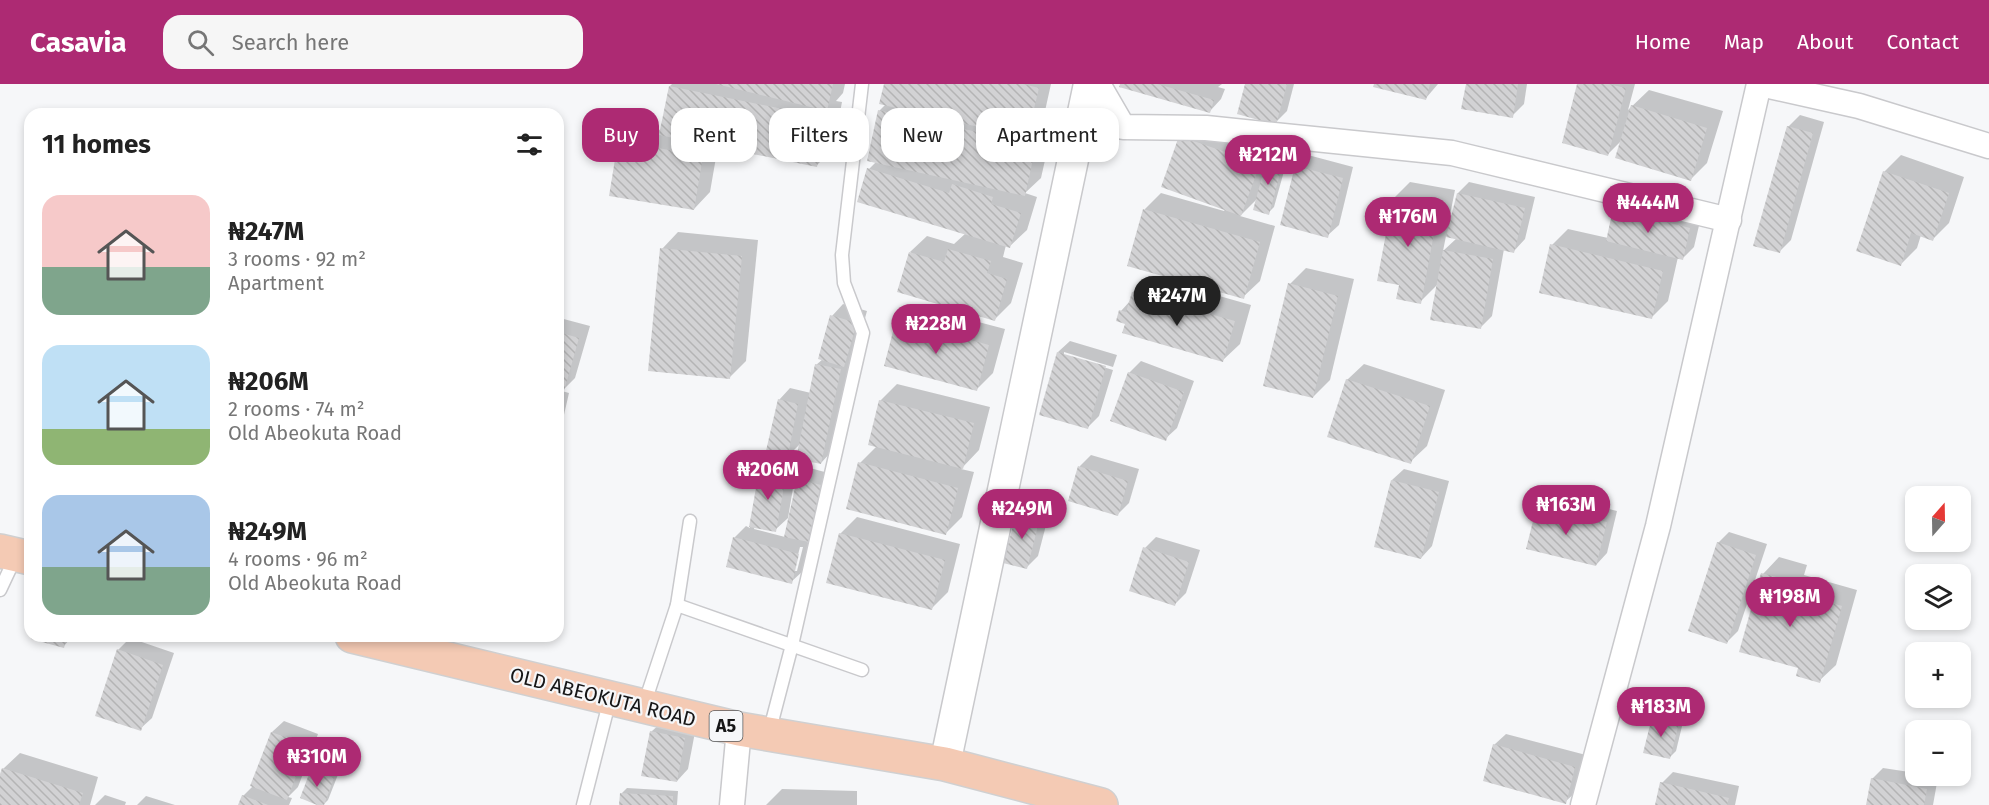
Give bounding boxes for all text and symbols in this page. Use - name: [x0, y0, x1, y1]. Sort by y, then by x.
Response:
- search box: [163, 15, 583, 69]
- text: Casavia: [30, 26, 127, 59]
- icon: search: [184, 26, 217, 59]
- text: Search here: [232, 29, 349, 56]
- text: Home: [1635, 29, 1691, 55]
- text: Map: [1724, 29, 1764, 55]
- text: About: [1797, 29, 1854, 55]
- text: Contact: [1887, 29, 1959, 55]
- chip: Buy: [582, 108, 659, 162]
- chip: Rent: [671, 108, 757, 162]
- chip: Filters: [769, 108, 869, 162]
- chip: New: [881, 108, 964, 162]
- chip: Apartment: [976, 108, 1119, 162]
- icon: filters: [513, 128, 546, 161]
- text: 11 homes: [42, 129, 151, 160]
- pin: ₦212M: [1226, 135, 1310, 186]
- text: ₦212M: [1239, 142, 1297, 166]
- pin: ₦444M: [1606, 183, 1690, 234]
- text: ₦444M: [1617, 190, 1679, 214]
- pin: ₦176M: [1366, 197, 1450, 248]
- text: ₦176M: [1379, 204, 1437, 228]
- text: ₦247M: [228, 216, 304, 247]
- icon: home: [90, 219, 162, 291]
- text: 3 rooms · 92 m²: [228, 247, 366, 271]
- text: Apartment: [228, 271, 324, 295]
- pin: ₦247M: [1135, 276, 1219, 327]
- text: ₦247M: [1148, 283, 1206, 307]
- pin: ₦228M: [894, 304, 978, 355]
- text: ₦228M: [905, 311, 967, 335]
- text: ₦206M: [228, 366, 309, 397]
- icon: home: [90, 369, 162, 441]
- text: 2 rooms · 74 m²: [228, 397, 365, 421]
- text: Old Abeokuta Road: [228, 421, 402, 445]
- pin: ₦206M: [726, 450, 810, 501]
- text: ₦206M: [737, 457, 799, 481]
- pin: ₦163M: [1524, 485, 1608, 536]
- north arrow: [1905, 486, 1971, 552]
- map controls: [1905, 486, 1971, 786]
- pin: ₦249M: [980, 489, 1064, 540]
- text: ₦163M: [1536, 492, 1596, 516]
- text: ₦249M: [992, 496, 1052, 520]
- text: ₦249M: [228, 516, 307, 547]
- icon: home: [90, 519, 162, 591]
- text: 4 rooms · 96 m²: [228, 547, 368, 571]
- button: layers: [1905, 564, 1971, 630]
- text: Old Abeokuta Road: [228, 571, 402, 595]
- pin: ₦198M: [1748, 577, 1832, 628]
- text: ₦198M: [1760, 584, 1820, 608]
- button: +: [1905, 642, 1971, 708]
- street label: OLD ABEOKUTA ROAD: [508, 662, 698, 732]
- pin: ₦183M: [1619, 687, 1703, 738]
- text: ₦183M: [1631, 694, 1691, 718]
- road number: A5: [710, 711, 742, 741]
- button: −: [1905, 720, 1971, 786]
- pin: ₦310M: [275, 737, 359, 788]
- text: ₦310M: [287, 744, 347, 768]

